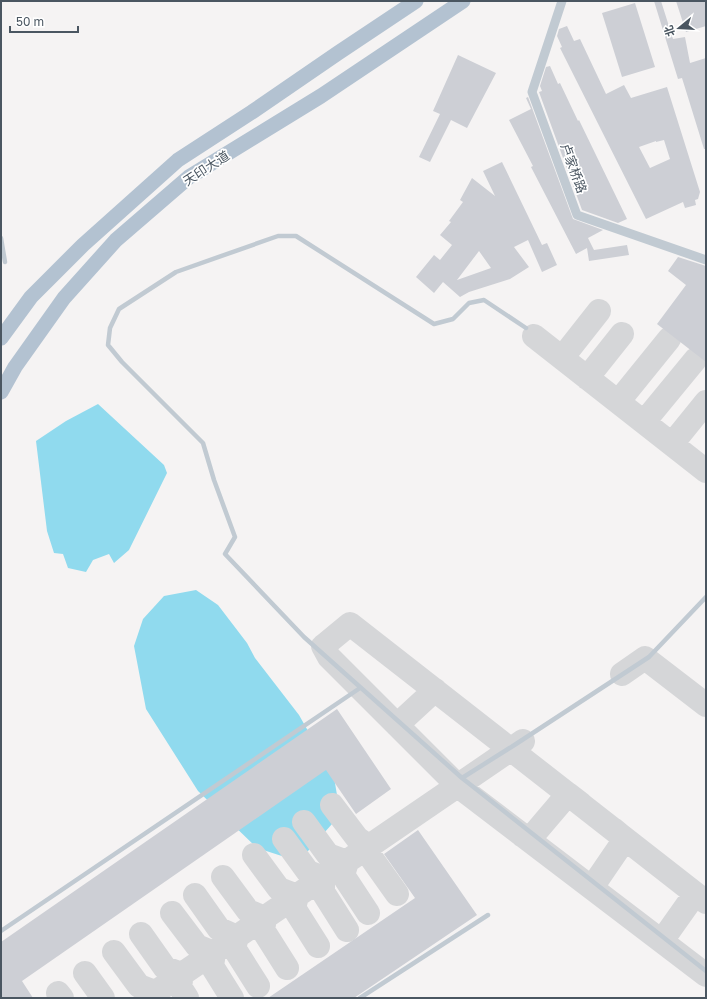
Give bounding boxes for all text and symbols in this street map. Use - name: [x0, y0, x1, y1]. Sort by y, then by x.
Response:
- scale bar: [10, 8, 78, 34]
- north arrow: [659, 8, 699, 48]
- text: 50 m: [16, 14, 44, 29]
- text: 北: [661, 24, 677, 38]
- street label: 卢家桥路: [558, 141, 590, 195]
- street label: 天印大道: [180, 147, 232, 189]

